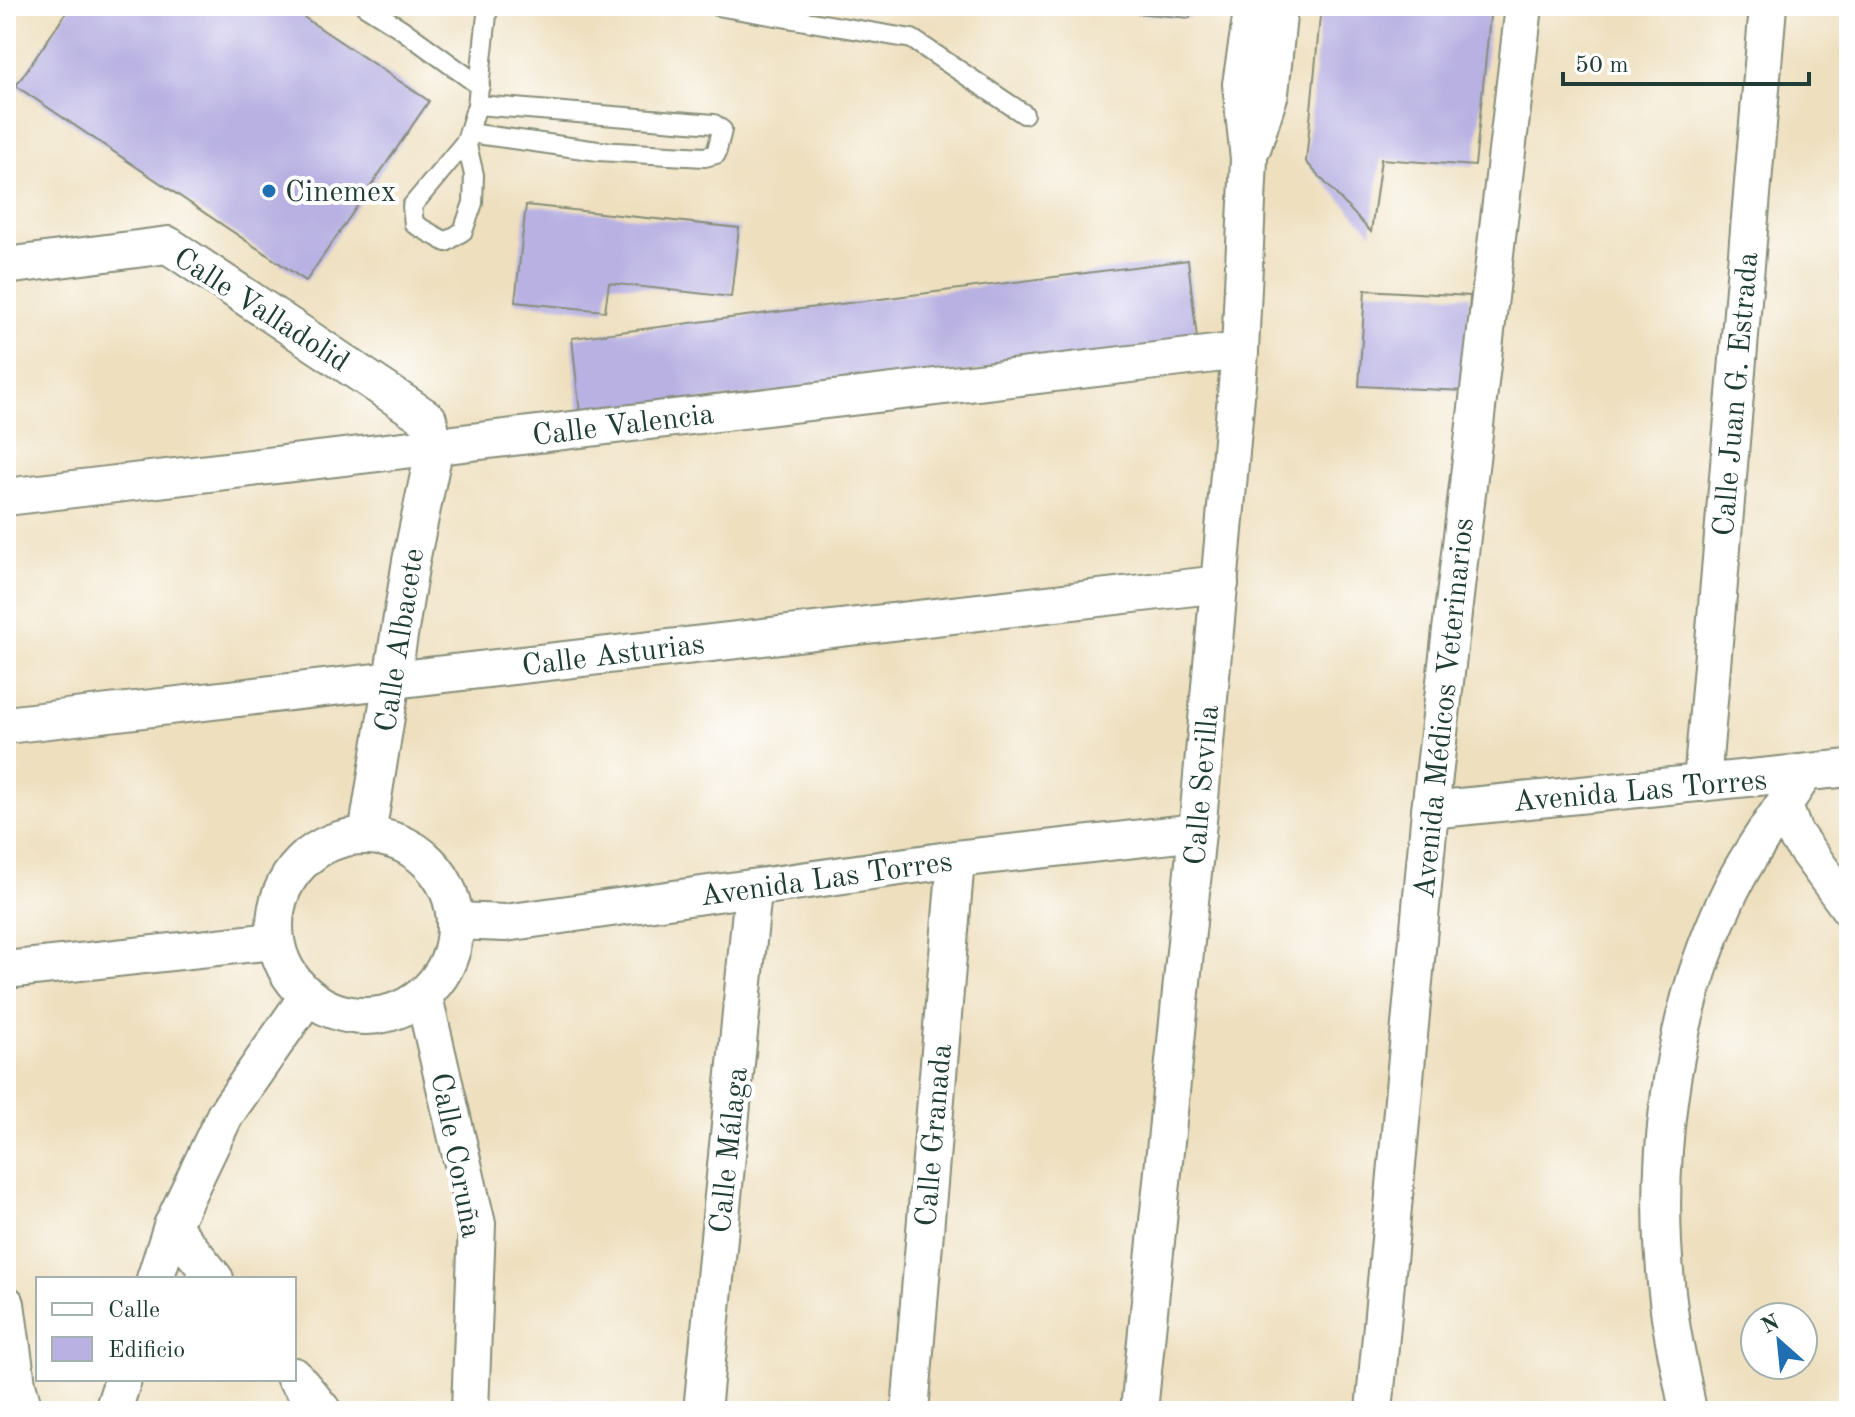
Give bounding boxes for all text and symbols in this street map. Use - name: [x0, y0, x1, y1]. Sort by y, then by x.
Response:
- scale bar: [1563, 36, 1809, 86]
- text: 50 m: [1575, 54, 1629, 78]
- place label: Cinemex: [285, 178, 396, 208]
- marker: Cinemex: [260, 182, 278, 200]
- street label: Calle Valladolid: [168, 243, 354, 378]
- street label: Calle Juan G. Estrada: [1710, 251, 1764, 538]
- street label: Calle Valencia: [531, 400, 716, 452]
- street label: Avenida Médicos Veterinarios: [1410, 516, 1480, 900]
- street label: Calle Albacete: [372, 546, 430, 734]
- street label: Calle Asturias: [520, 630, 706, 682]
- street label: Calle Sevilla: [1181, 704, 1225, 867]
- street label: Avenida Las Torres: [1512, 766, 1768, 818]
- street label: Avenida Las Torres: [698, 847, 954, 913]
- street label: Calle Granada: [912, 1042, 958, 1228]
- street label: Calle Málaga: [706, 1065, 754, 1235]
- street label: Calle Coruña: [424, 1070, 486, 1241]
- legend: [36, 1277, 296, 1381]
- text: Calle: [108, 1299, 160, 1323]
- north arrow: [1739, 1301, 1819, 1381]
- text: N: [1758, 1311, 1783, 1339]
- text: Edificio: [108, 1339, 185, 1363]

